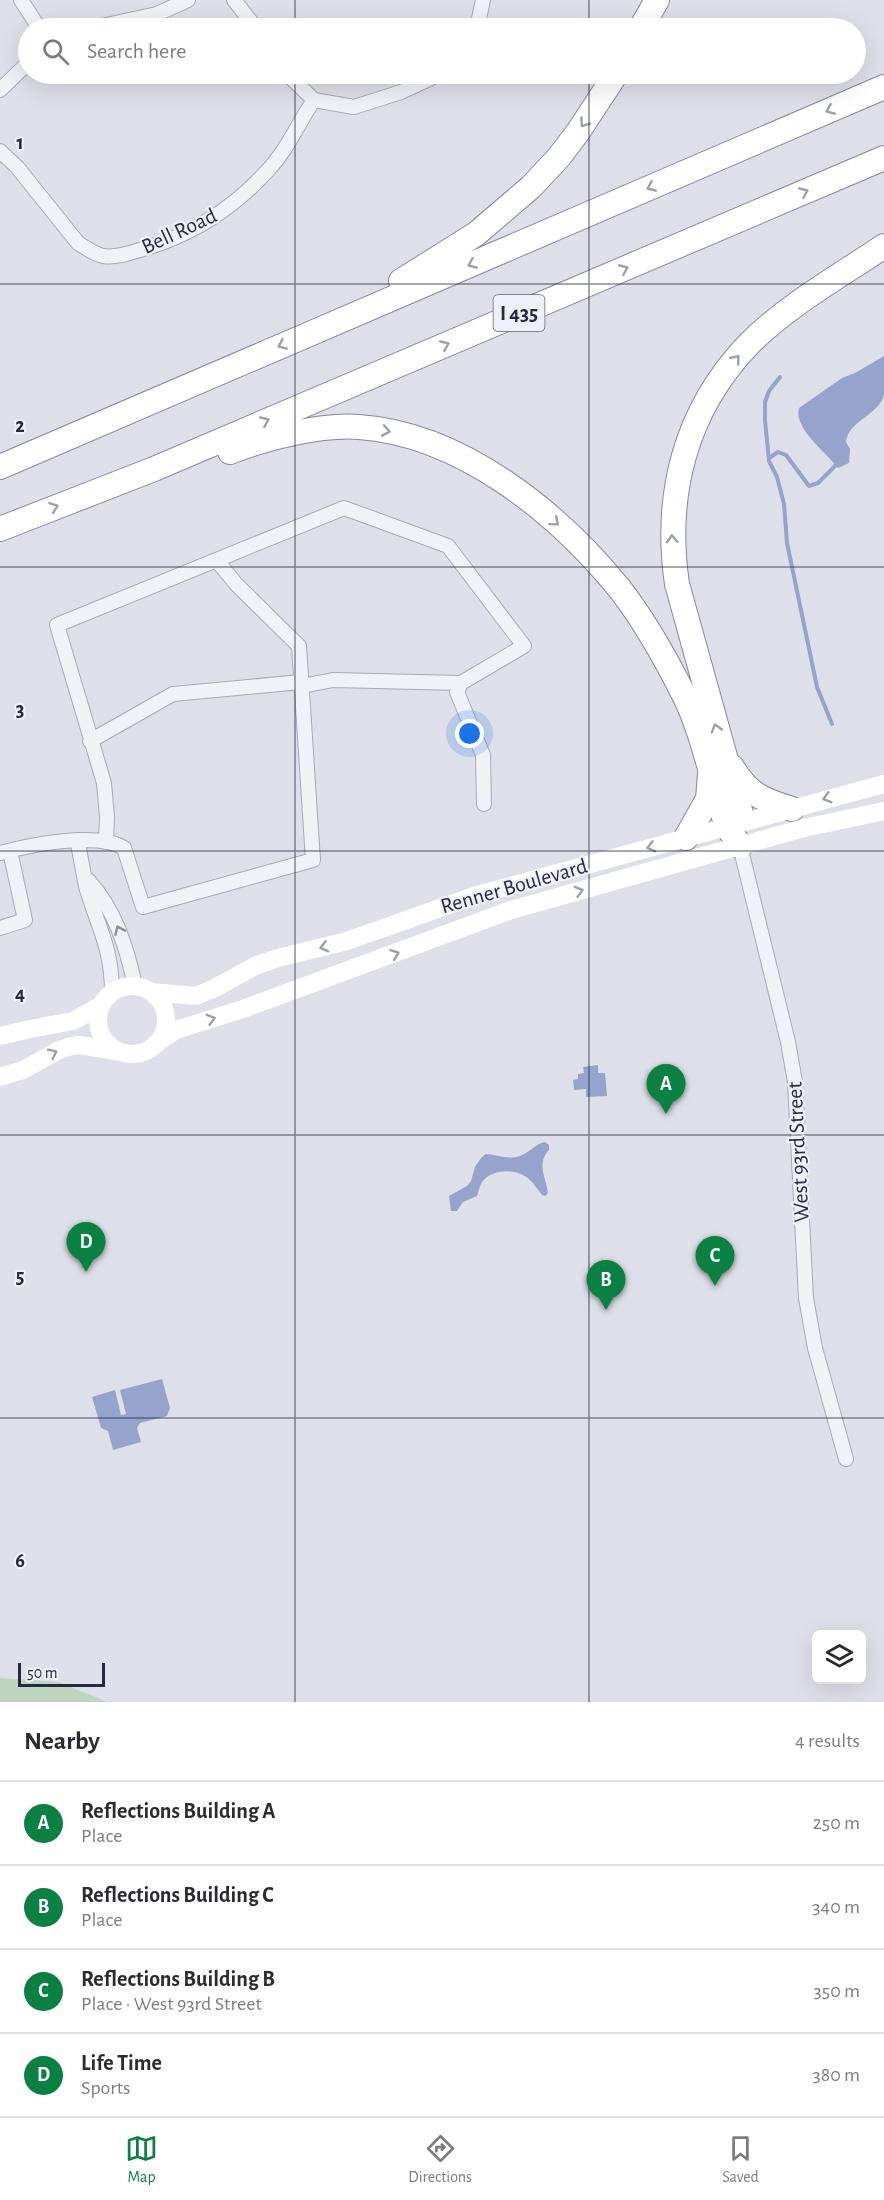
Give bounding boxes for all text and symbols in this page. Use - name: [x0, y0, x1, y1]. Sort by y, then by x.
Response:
- search box: [18, 18, 866, 84]
- icon: search: [39, 35, 72, 68]
- text: Search here: [87, 40, 186, 62]
- one-way arrow: [826, 103, 837, 115]
- one-way arrow: [580, 116, 591, 127]
- text: 1: [16, 133, 24, 153]
- one-way arrow: [646, 180, 657, 192]
- one-way arrow: [797, 187, 808, 199]
- street label: Bell Road: [138, 204, 220, 258]
- one-way arrow: [467, 257, 478, 269]
- one-way arrow: [618, 264, 629, 276]
- road number: I 435: [494, 295, 544, 331]
- one-way arrow: [277, 338, 288, 350]
- one-way arrow: [438, 340, 449, 352]
- one-way arrow: [729, 355, 740, 366]
- text: 2: [15, 416, 25, 436]
- one-way arrow: [259, 416, 270, 428]
- one-way arrow: [381, 424, 391, 437]
- one-way arrow: [48, 502, 59, 514]
- one-way arrow: [548, 515, 559, 526]
- one-way arrow: [666, 534, 678, 543]
- text: 3: [16, 700, 24, 720]
- your location: [455, 719, 484, 748]
- one-way arrow: [711, 723, 724, 733]
- one-way arrow: [823, 791, 833, 804]
- one-way arrow: [646, 840, 657, 852]
- street label: Renner Boulevard: [438, 855, 590, 917]
- one-way arrow: [573, 886, 584, 898]
- one-way arrow: [114, 926, 126, 937]
- one-way arrow: [319, 940, 329, 953]
- one-way arrow: [389, 948, 400, 961]
- text: 4: [15, 984, 25, 1004]
- one-way arrow: [205, 1014, 216, 1026]
- one-way arrow: [47, 1049, 58, 1061]
- pin: A: [646, 1064, 686, 1114]
- street label: West 93rd Street: [783, 1081, 813, 1223]
- pin: D: [66, 1222, 106, 1272]
- pin: C: [696, 1236, 734, 1286]
- pin: B: [586, 1260, 626, 1310]
- text: 5: [16, 1267, 24, 1287]
- text: 6: [15, 1551, 25, 1571]
- map controls: [812, 1630, 866, 1684]
- button: layers: [812, 1630, 866, 1684]
- scale bar: [18, 1660, 105, 1688]
- text: 50 m: [27, 1665, 58, 1681]
- text: Nearby: [24, 1728, 100, 1754]
- text: 4 results: [795, 1731, 860, 1751]
- text: Reflections Building A: [81, 1800, 276, 1822]
- text: A: [38, 1813, 50, 1833]
- text: 250 m: [813, 1813, 860, 1833]
- text: Place: [81, 1826, 122, 1846]
- text: Reflections Building C: [81, 1884, 274, 1906]
- text: B: [38, 1897, 49, 1917]
- text: 340 m: [812, 1897, 860, 1917]
- text: Place: [81, 1910, 122, 1930]
- text: Reflections Building B: [81, 1968, 275, 1990]
- text: C: [38, 1981, 49, 2001]
- text: 350 m: [814, 1981, 860, 2001]
- text: Place · West 93rd Street: [81, 1994, 262, 2014]
- text: Life Time: [81, 2052, 162, 2074]
- text: D: [37, 2065, 50, 2085]
- text: 380 m: [812, 2065, 860, 2085]
- text: Sports: [81, 2078, 130, 2098]
- tab: Map: [125, 2132, 158, 2187]
- tab: Directions: [408, 2132, 472, 2187]
- tab: Saved: [722, 2132, 759, 2187]

